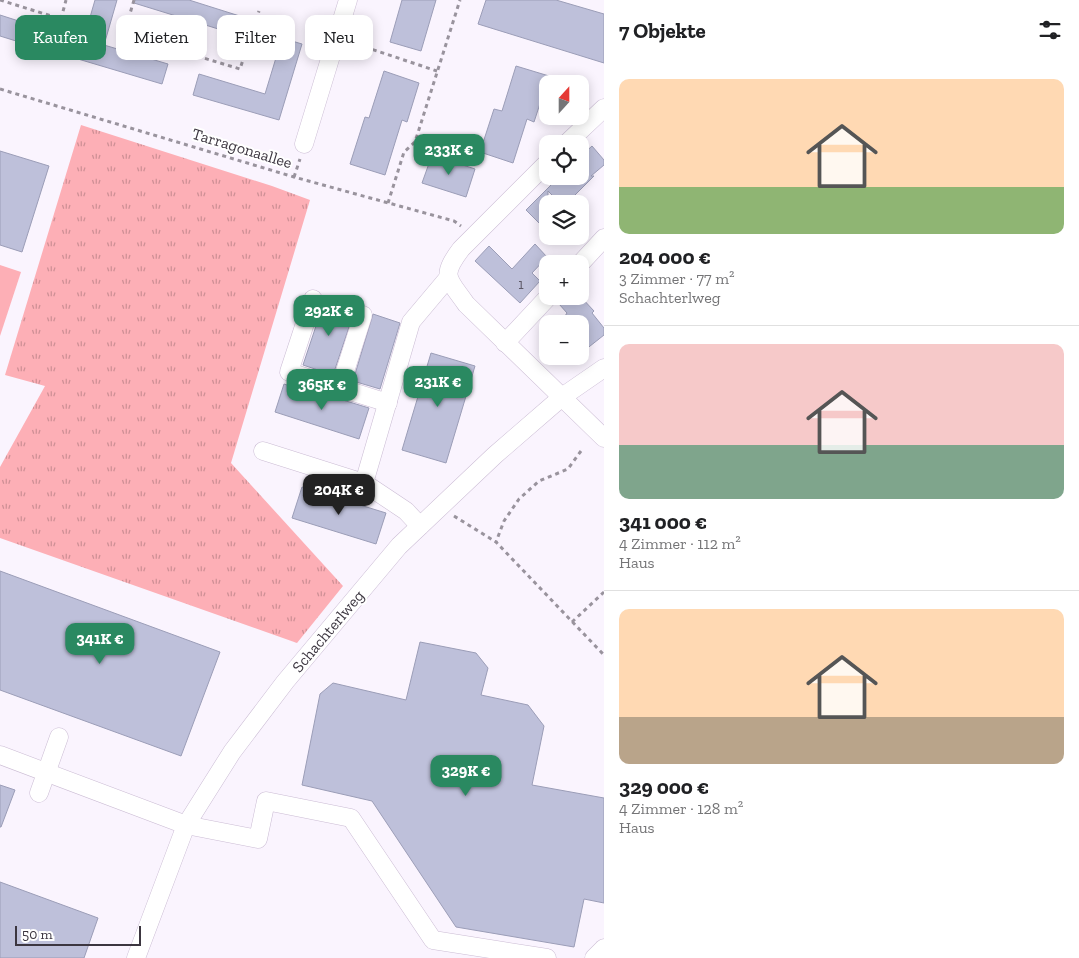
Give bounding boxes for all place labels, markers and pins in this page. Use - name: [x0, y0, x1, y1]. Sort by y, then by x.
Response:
- pin: 233K €: [408, 134, 490, 176]
- pin: 292K €: [288, 294, 370, 337]
- pin: 231K €: [397, 366, 479, 408]
- pin: 365K €: [281, 368, 363, 411]
- pin: 204K €: [298, 474, 380, 516]
- pin: 341K €: [59, 622, 141, 665]
- pin: 329K €: [425, 754, 507, 797]

